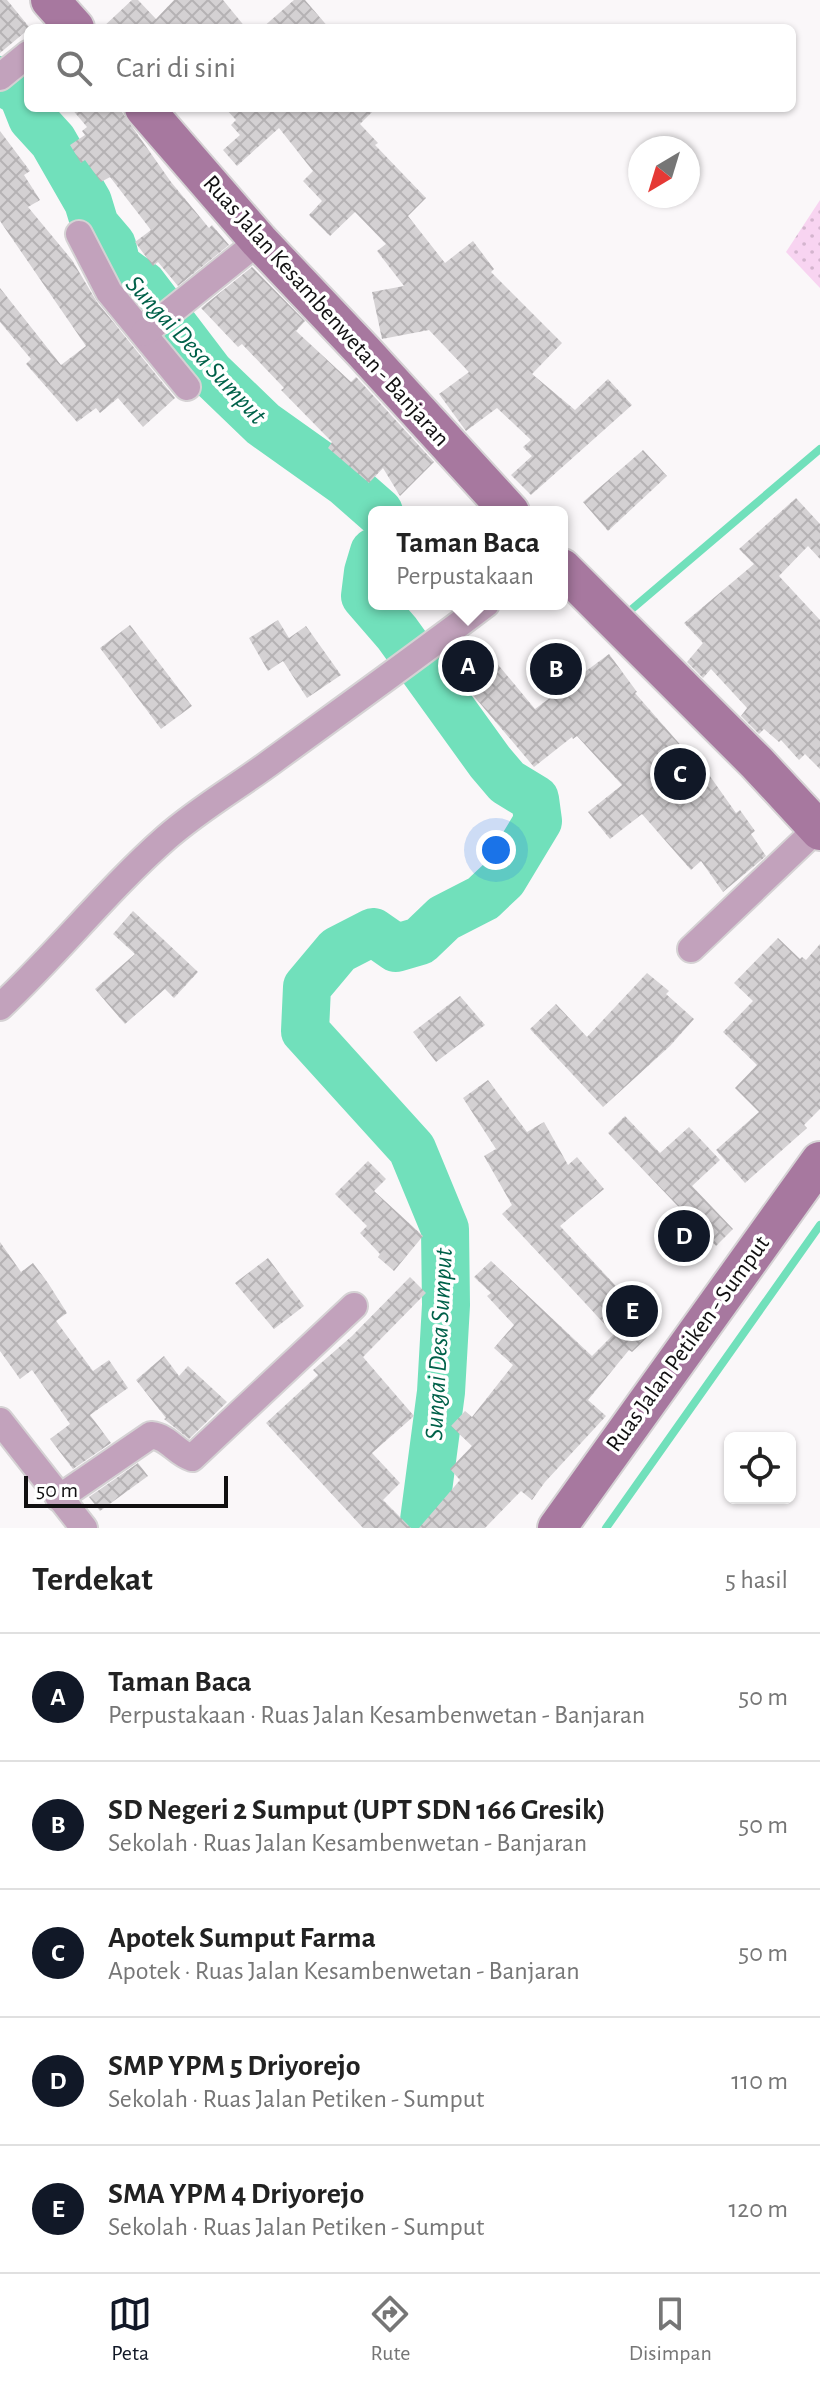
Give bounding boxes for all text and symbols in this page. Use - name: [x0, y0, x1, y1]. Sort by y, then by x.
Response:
- search box: [24, 24, 796, 112]
- icon: search: [52, 46, 96, 90]
- text: Cari di sini: [116, 53, 236, 83]
- north arrow: [628, 136, 700, 208]
- street label: Ruas Jalan Kesambenwetan - Banjaran: [198, 171, 454, 451]
- water label: Sungai Desa Sumput: [121, 271, 271, 430]
- popup: [368, 506, 568, 610]
- text: Taman Baca: [396, 528, 540, 558]
- text: Perpustakaan: [396, 563, 534, 589]
- pin: A: [442, 636, 494, 696]
- pin: B: [530, 639, 582, 699]
- pin: C: [654, 744, 706, 804]
- your location: [476, 830, 516, 870]
- pin: D: [658, 1206, 710, 1266]
- street label: Ruas Jalan Petiken - Sumput: [602, 1231, 774, 1456]
- water label: Sungai Desa Sumput: [421, 1247, 457, 1441]
- pin: E: [606, 1281, 658, 1341]
- map controls: [724, 1432, 796, 1504]
- button: locate: [724, 1432, 796, 1504]
- scale bar: [24, 1472, 228, 1508]
- text: 50 m: [36, 1479, 78, 1501]
- text: Terdekat: [32, 1563, 153, 1597]
- text: 5 hasil: [725, 1567, 788, 1593]
- text: Taman Baca: [108, 1667, 252, 1697]
- text: A: [50, 1684, 66, 1710]
- text: 50 m: [738, 1684, 788, 1710]
- text: Perpustakaan · Ruas Jalan Kesambenwetan - Banjaran: [108, 1702, 645, 1728]
- text: SD Negeri 2 Sumput (UPT SDN 166 Gresik): [108, 1795, 606, 1825]
- text: B: [50, 1812, 66, 1838]
- text: 50 m: [738, 1812, 788, 1838]
- text: Sekolah · Ruas Jalan Kesambenwetan - Banjaran: [108, 1830, 587, 1856]
- text: Apotek Sumput Farma: [108, 1923, 376, 1953]
- text: C: [51, 1940, 65, 1966]
- text: 50 m: [738, 1940, 788, 1966]
- text: Apotek · Ruas Jalan Kesambenwetan - Banjaran: [108, 1958, 580, 1984]
- text: SMP YPM 5 Driyorejo: [108, 2051, 361, 2081]
- text: D: [49, 2068, 67, 2094]
- text: 110 m: [731, 2068, 788, 2094]
- text: Sekolah · Ruas Jalan Petiken - Sumput: [108, 2086, 484, 2112]
- text: SMA YPM 4 Driyorejo: [108, 2179, 364, 2209]
- text: E: [51, 2196, 65, 2222]
- text: 120 m: [728, 2196, 788, 2222]
- text: Sekolah · Ruas Jalan Petiken - Sumput: [108, 2214, 484, 2240]
- tab: Peta: [108, 2292, 152, 2366]
- tab: Rute: [368, 2292, 412, 2366]
- tab: Disimpan: [629, 2292, 712, 2366]

